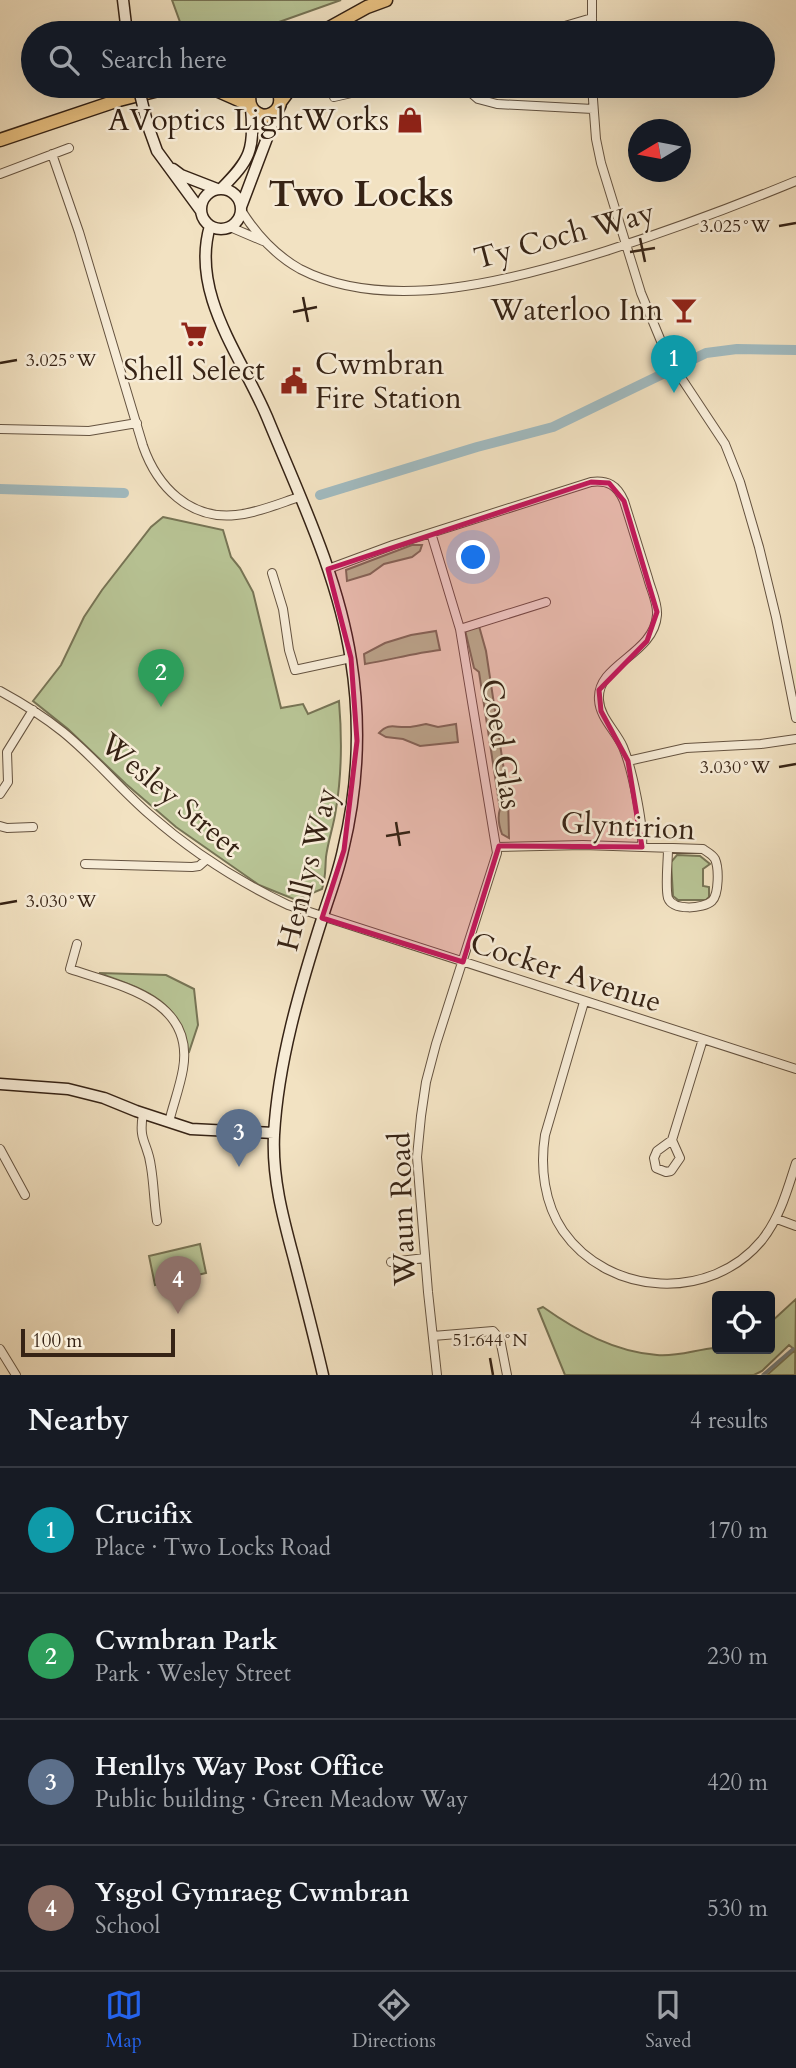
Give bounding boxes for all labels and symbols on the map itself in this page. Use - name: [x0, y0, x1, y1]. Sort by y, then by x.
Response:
- place label: AVoptics LightWorks: [108, 100, 389, 141]
- shop icon: AVoptics LightWorks: [395, 105, 425, 135]
- north arrow: [628, 119, 691, 182]
- district label: Two Locks: [268, 169, 454, 219]
- street label: Ty Coch Way: [469, 192, 659, 279]
- text: 3.025°W: [700, 214, 770, 239]
- place label: Waterloo Inn: [489, 290, 663, 331]
- bar icon: Waterloo Inn: [669, 295, 699, 325]
- supermarket icon: Shell Select: [179, 319, 209, 349]
- pin: 1: [651, 335, 697, 393]
- place label: Cwmbran Fire Station: [315, 344, 462, 419]
- text: 3.025°W: [26, 348, 96, 373]
- place label: Shell Select: [123, 350, 265, 391]
- public building icon: Cwmbran Fire Station: [279, 366, 309, 396]
- your location: [456, 540, 490, 574]
- pin: 2: [138, 649, 184, 707]
- street label: Coed Glas: [471, 676, 532, 812]
- street label: Wesley Street: [90, 723, 251, 867]
- text: 3.030°W: [700, 755, 770, 780]
- street label: Henllys Way: [267, 783, 348, 955]
- street label: Glyntirion: [560, 802, 696, 850]
- text: 3.030°W: [26, 889, 96, 914]
- street label: Cocker Avenue: [465, 922, 667, 1023]
- pin: 3: [216, 1109, 262, 1167]
- street label: Waun Road: [379, 1131, 426, 1287]
- pin: 4: [155, 1256, 201, 1314]
- scale bar: [21, 1326, 175, 1358]
- text: 51.644°N: [452, 1328, 528, 1353]

